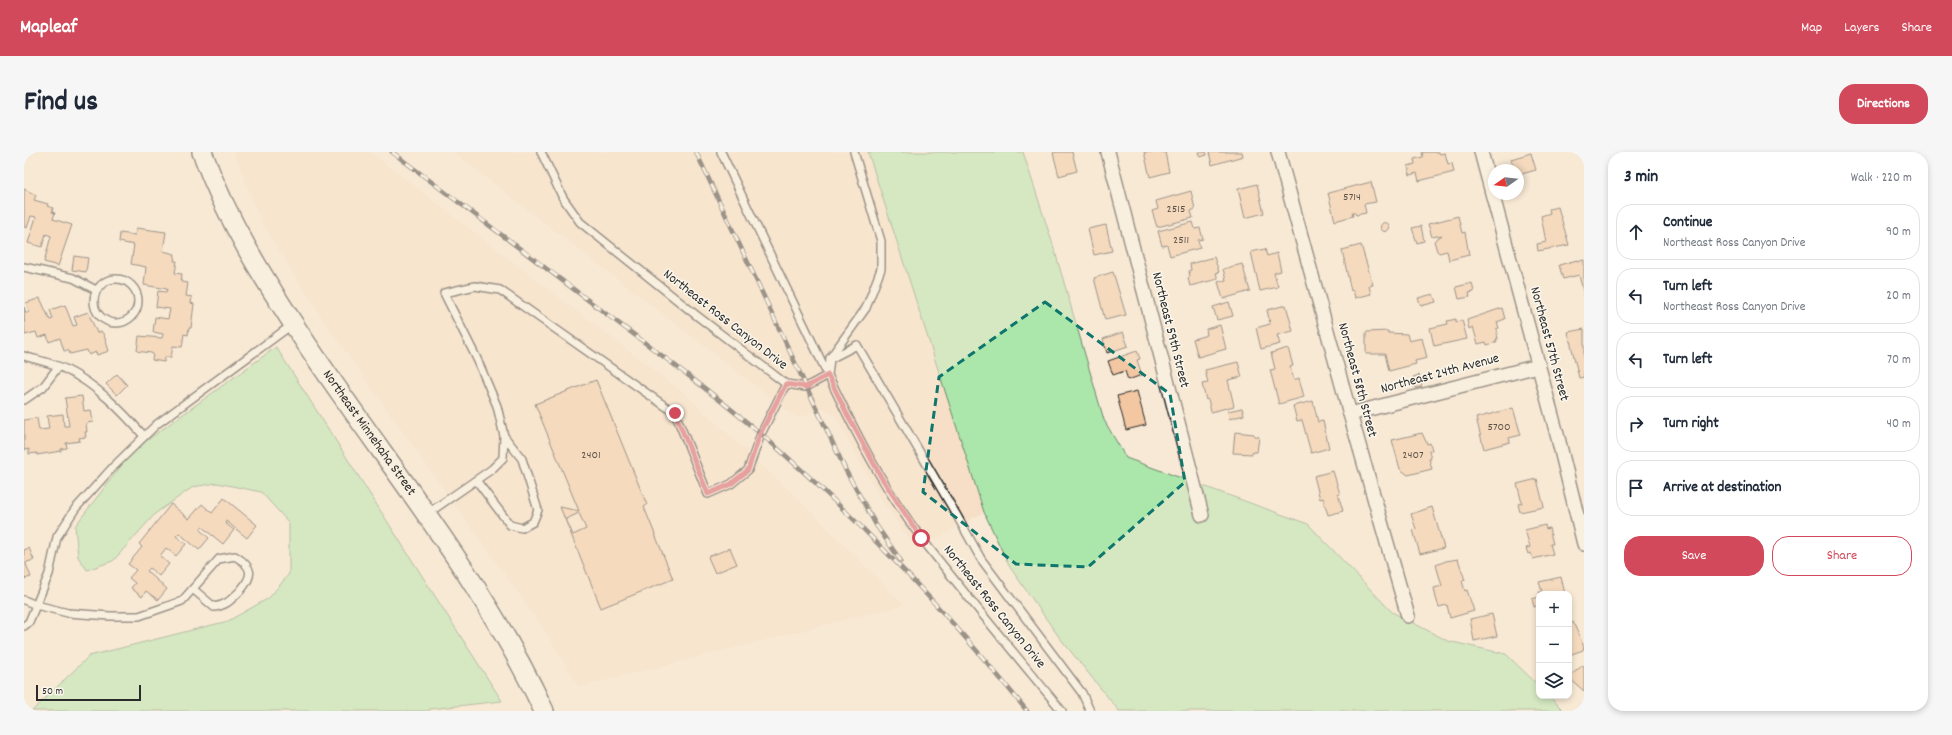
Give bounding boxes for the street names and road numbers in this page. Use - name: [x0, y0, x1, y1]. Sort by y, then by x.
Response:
- street label: Northeast Ross Canyon Drive: [658, 265, 792, 375]
- street label: Northeast 59th Street: [1146, 270, 1194, 390]
- street label: Northeast 57th Street: [1524, 285, 1574, 403]
- street label: Northeast 58th Street: [1332, 321, 1382, 439]
- street label: Northeast 24th Avenue: [1379, 349, 1501, 399]
- street label: Northeast Minnehaha Street: [317, 366, 421, 500]
- street label: Northeast Ross Canyon Drive: [938, 541, 1050, 673]

